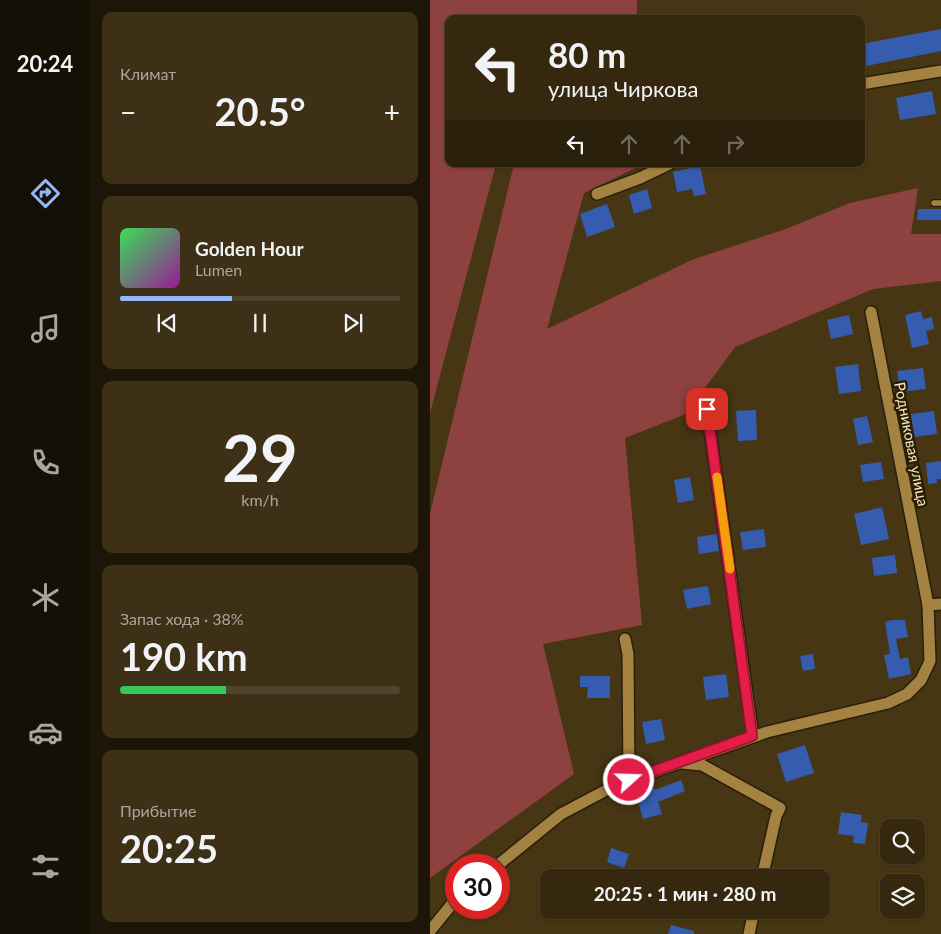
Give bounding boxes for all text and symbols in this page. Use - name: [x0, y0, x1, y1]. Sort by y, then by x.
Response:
- text: 80 m: [548, 33, 626, 75]
- icon: left: [465, 35, 530, 100]
- text: 20:24: [17, 50, 73, 77]
- text: Климат: [120, 64, 176, 83]
- text: улица Чиркова: [548, 75, 698, 102]
- text: 20.5°: [215, 88, 305, 134]
- text: −: [120, 95, 136, 129]
- text: +: [384, 95, 400, 129]
- icon: left: [562, 130, 590, 158]
- icon: ahead: [615, 130, 643, 158]
- icon: ahead: [668, 130, 696, 158]
- icon: right: [721, 130, 749, 158]
- icon: directions: [28, 176, 63, 211]
- text: Golden Hour: [195, 237, 304, 260]
- text: Lumen: [195, 260, 242, 279]
- icon: previous: [153, 309, 181, 337]
- icon: pause: [246, 309, 274, 337]
- icon: next: [339, 309, 367, 337]
- icon: music: [28, 311, 63, 346]
- street label: Родниковая улица: [891, 380, 933, 508]
- pin: [686, 388, 728, 430]
- icon: arrive: [693, 395, 721, 423]
- text: 29: [222, 418, 298, 496]
- icon: phone: [28, 445, 63, 480]
- text: km/h: [241, 490, 279, 509]
- icon: climate: [28, 580, 63, 615]
- text: Запас хода · 38%: [120, 609, 244, 628]
- text: 190 km: [120, 633, 248, 679]
- icon: car: [28, 715, 63, 750]
- position arrow: [602, 753, 654, 805]
- text: Прибытие: [120, 801, 196, 820]
- map controls: [880, 819, 925, 919]
- button: search: [880, 819, 925, 864]
- text: 20:25: [120, 825, 218, 871]
- icon: filters: [28, 849, 63, 884]
- speed limit sign: 30: [445, 854, 510, 919]
- button: layers: [880, 874, 925, 919]
- text: 20:25 · 1 мин · 280 m: [594, 882, 776, 905]

